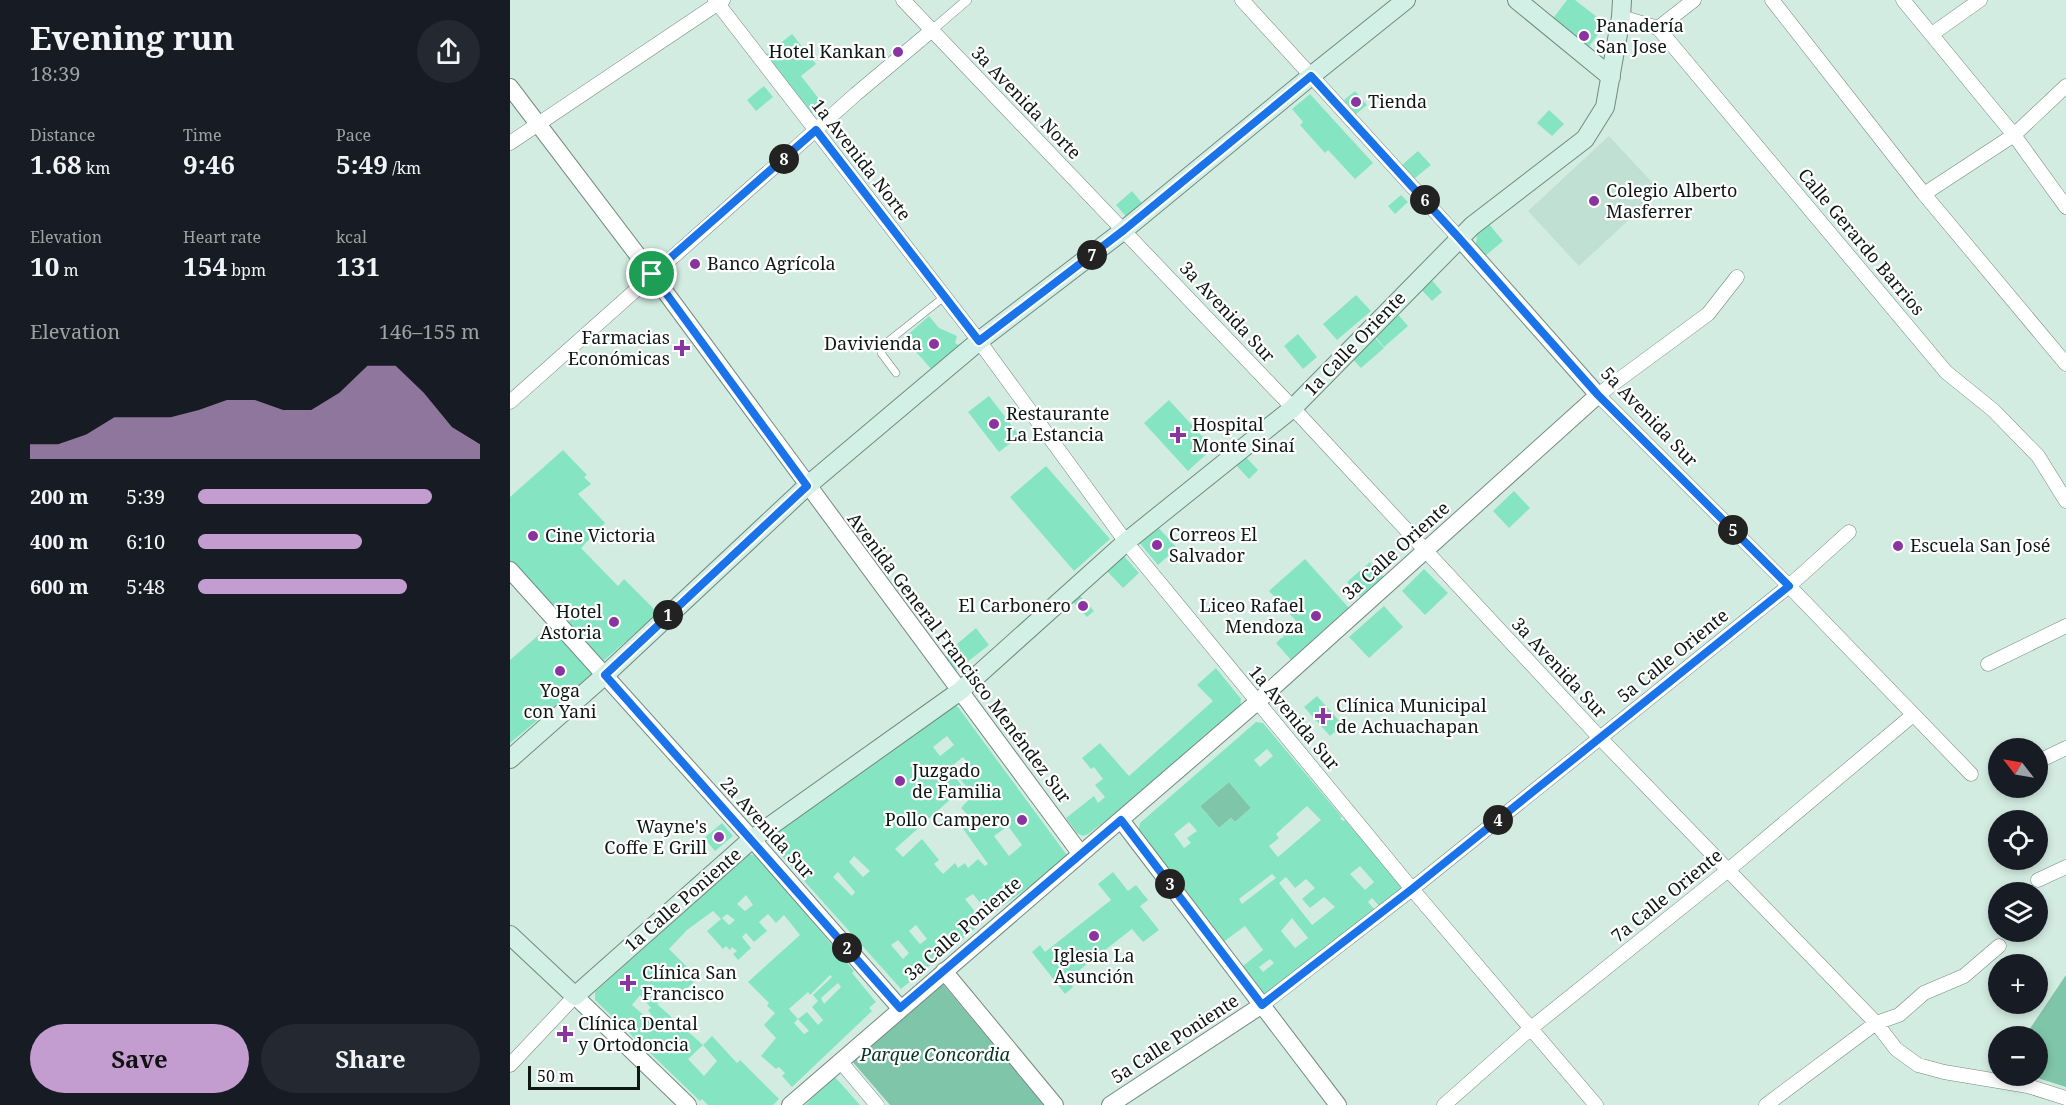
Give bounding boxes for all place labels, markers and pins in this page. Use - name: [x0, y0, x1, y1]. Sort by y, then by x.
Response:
- place label: Panadería San Jose: [1596, 13, 1684, 58]
- marker: Panadería San Jose: [1577, 29, 1591, 43]
- place label: Hotel Kankan: [768, 39, 886, 63]
- marker: Hotel Kankan: [891, 45, 905, 59]
- place label: Tienda: [1368, 89, 1427, 113]
- marker: Tienda: [1349, 95, 1363, 109]
- pin: 8: [769, 144, 799, 174]
- place label: Colegio Alberto Masferrer: [1606, 178, 1737, 223]
- pin: 6: [1410, 185, 1440, 215]
- marker: Colegio Alberto Masferrer: [1587, 194, 1601, 208]
- pin: 7: [1077, 240, 1107, 270]
- pin: [626, 248, 677, 299]
- place label: Banco Agrícola: [707, 251, 836, 275]
- marker: Banco Agrícola: [688, 257, 702, 271]
- place label: Farmacias Económicas: [568, 325, 670, 370]
- place label: Davivienda: [824, 331, 922, 355]
- marker: Davivienda: [927, 337, 941, 351]
- marker: Farmacias Económicas: [675, 341, 689, 355]
- place label: Restaurante La Estancia: [1006, 401, 1109, 446]
- place label: Hospital Monte Sinaí: [1192, 412, 1295, 457]
- marker: Restaurante La Estancia: [987, 417, 1001, 431]
- marker: Hospital Monte Sinaí: [1169, 426, 1187, 444]
- pin: 5: [1718, 515, 1748, 545]
- place label: Correos El Salvador: [1169, 522, 1257, 567]
- place label: Cine Victoria: [545, 523, 656, 547]
- marker: Cine Victoria: [526, 529, 540, 543]
- place label: Escuela San José: [1910, 533, 2050, 557]
- marker: Correos El Salvador: [1150, 538, 1164, 552]
- marker: Escuela San José: [1891, 539, 1905, 553]
- place label: El Carbonero: [958, 593, 1071, 617]
- place label: Liceo Rafael Mendoza: [1200, 593, 1304, 638]
- place label: Hotel Astoria: [540, 599, 602, 644]
- marker: El Carbonero: [1076, 599, 1090, 613]
- pin: 1: [653, 600, 683, 630]
- marker: Liceo Rafael Mendoza: [1309, 609, 1323, 623]
- marker: Hotel Astoria: [607, 615, 621, 629]
- marker: Yoga con Yani: [553, 664, 567, 678]
- place label: Yoga con Yani: [523, 678, 597, 723]
- place label: Clínica Municipal de Achuachapan: [1336, 693, 1487, 738]
- marker: Clínica Municipal de Achuachapan: [1314, 707, 1332, 725]
- place label: Juzgado de Familia: [911, 758, 1002, 803]
- marker: Juzgado de Familia: [893, 774, 907, 788]
- pin: 4: [1483, 805, 1513, 835]
- place label: Pollo Campero: [885, 807, 1010, 831]
- marker: Pollo Campero: [1015, 813, 1029, 827]
- place label: Wayne's Coffe E Grill: [604, 814, 707, 859]
- marker: Wayne's Coffe E Grill: [712, 830, 726, 844]
- pin: 3: [1155, 869, 1185, 899]
- marker: Iglesia La Asunción: [1087, 929, 1101, 943]
- pin: 2: [832, 933, 862, 963]
- place label: Iglesia La Asunción: [1053, 943, 1135, 988]
- place label: Clínica San Francisco: [642, 960, 737, 1005]
- marker: Clínica San Francisco: [619, 974, 637, 992]
- place label: Clínica Dental y Ortodoncia: [578, 1011, 698, 1056]
- marker: Clínica Dental y Ortodoncia: [556, 1025, 574, 1043]

